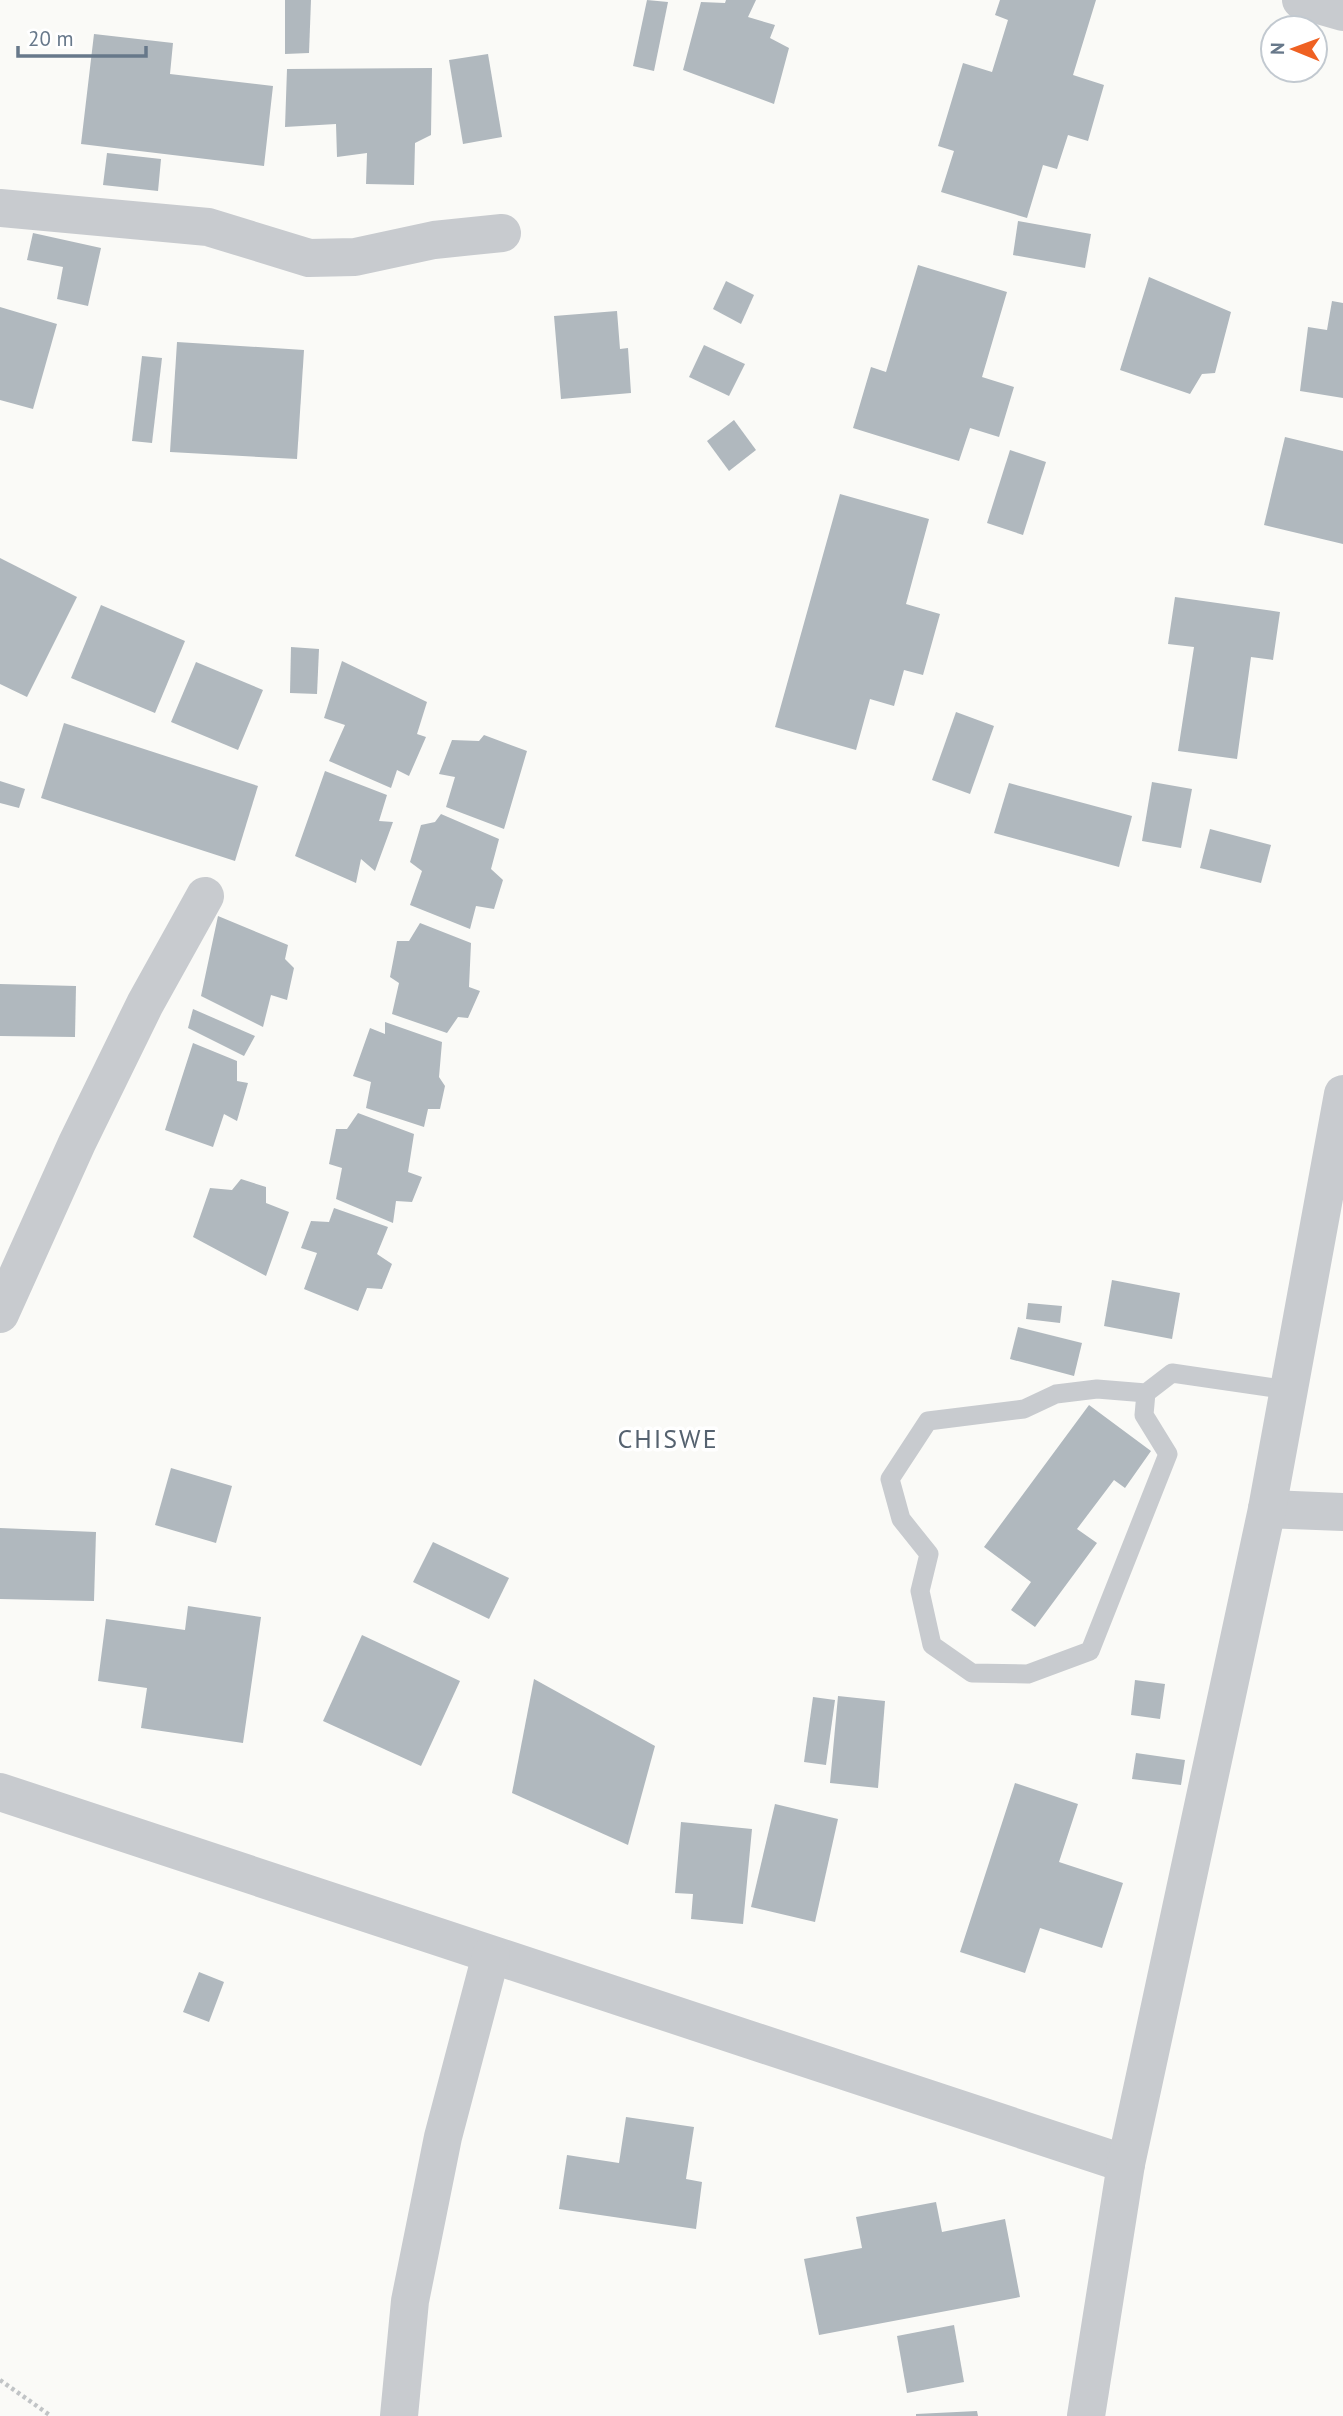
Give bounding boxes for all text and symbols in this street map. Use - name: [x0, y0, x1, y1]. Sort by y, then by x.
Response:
- scale bar: [18, 14, 145, 58]
- north arrow: [1259, 14, 1329, 84]
- text: 20 m: [28, 25, 74, 52]
- text: N: [1265, 42, 1289, 55]
- district label: CHISWE: [617, 1422, 719, 1455]

